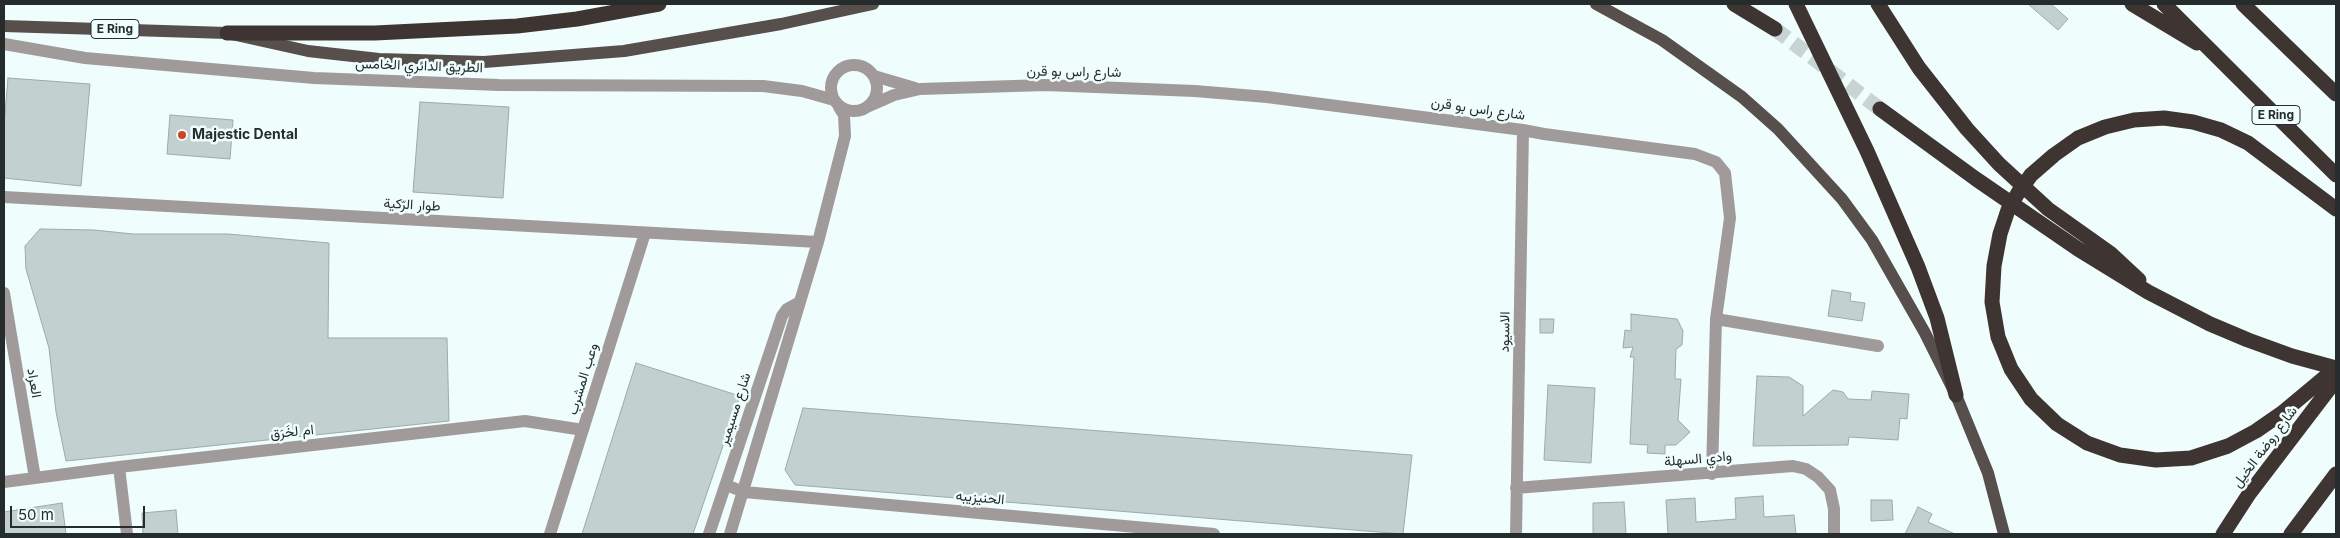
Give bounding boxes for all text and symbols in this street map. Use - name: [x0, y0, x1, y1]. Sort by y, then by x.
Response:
- road number: E Ring: [91, 20, 139, 38]
- street label: الطريق الدائري الخامس: [355, 55, 483, 77]
- street label: شارع راس بو قرن: [1026, 63, 1122, 81]
- street label: شارع راس بو قرن: [1430, 94, 1526, 124]
- road number: E Ring: [2252, 106, 2300, 124]
- place label: Majestic Dental: [192, 127, 298, 143]
- marker: Majestic Dental: [176, 129, 188, 141]
- street label: طوار الرّكية: [383, 195, 441, 215]
- street label: الاسيود: [1496, 311, 1514, 353]
- street label: وعب المشرب: [564, 341, 602, 417]
- street label: العراد: [23, 367, 45, 399]
- street label: شارع مسيمير: [715, 371, 755, 447]
- street label: شارع روضة الخيل: [2229, 403, 2301, 491]
- street label: ام لخَرَق: [269, 421, 315, 443]
- street label: وادي السهلة: [1664, 448, 1732, 470]
- street label: الحنيزيبه: [955, 487, 1005, 509]
- scale bar: [12, 496, 148, 528]
- text: 50 m: [18, 505, 54, 524]

